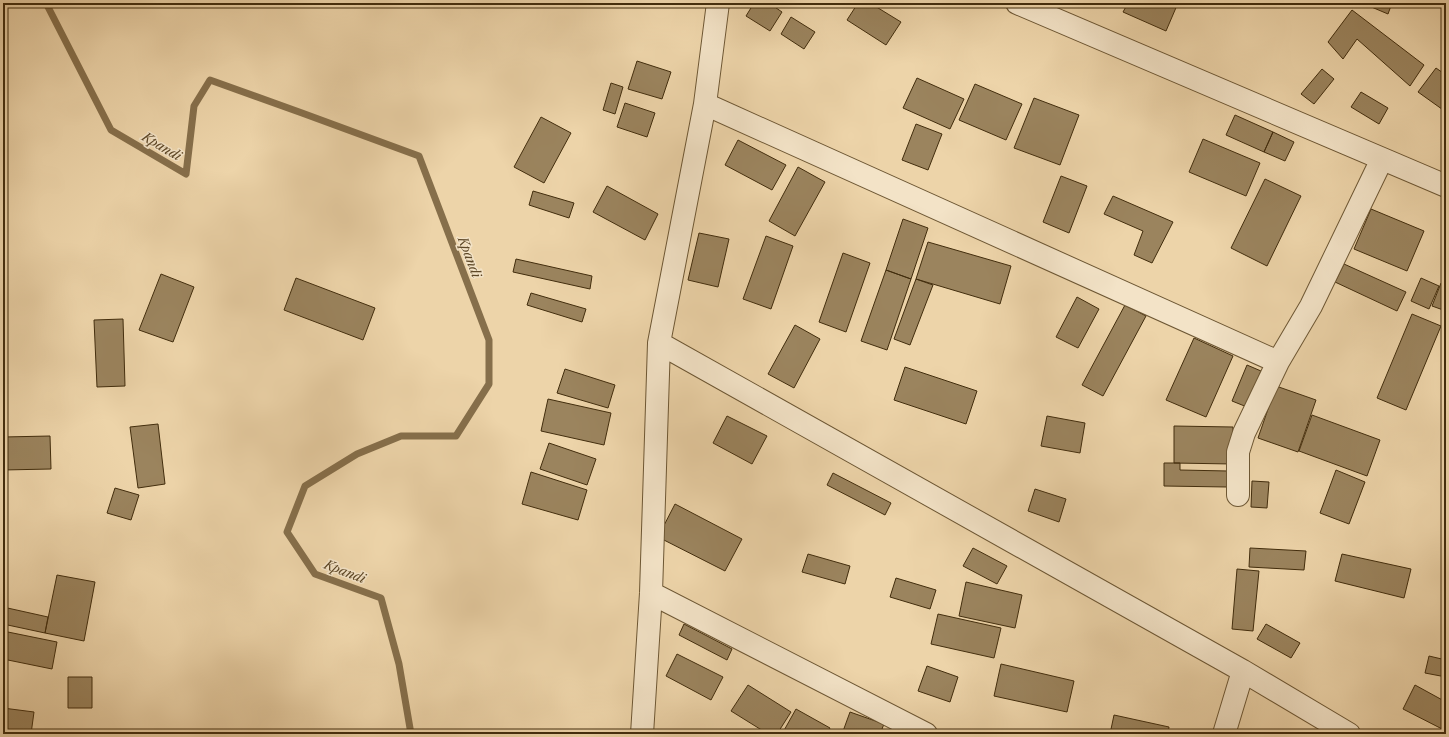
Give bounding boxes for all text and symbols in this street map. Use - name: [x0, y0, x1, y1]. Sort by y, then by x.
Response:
- water label: Kpandi: [139, 128, 185, 164]
- water label: Kpandi: [454, 233, 486, 281]
- water label: Kpandi: [321, 555, 369, 587]

